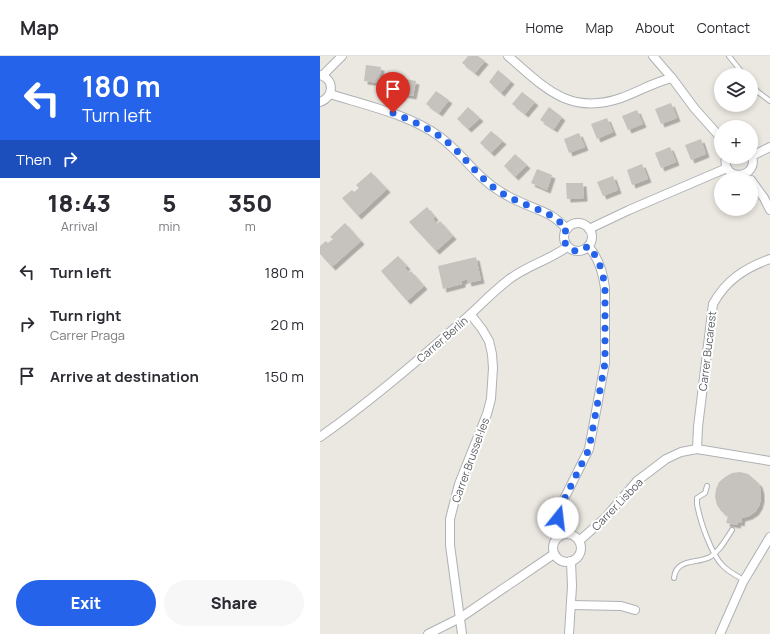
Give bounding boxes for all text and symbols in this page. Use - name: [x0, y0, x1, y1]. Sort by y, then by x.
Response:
- text: Map: [20, 15, 59, 41]
- text: Home: [526, 18, 563, 37]
- text: Map: [585, 18, 613, 37]
- text: About: [635, 18, 675, 37]
- text: Contact: [697, 18, 750, 37]
- text: 180 m: [82, 67, 161, 105]
- map controls: [714, 68, 758, 216]
- button: layers: [714, 68, 758, 112]
- icon: left: [16, 72, 68, 124]
- pin: [376, 72, 410, 113]
- icon: arrive: [382, 78, 404, 100]
- text: Turn left: [82, 103, 152, 127]
- button: +: [714, 120, 758, 164]
- icon: right: [59, 148, 81, 170]
- text: Then: [16, 149, 51, 170]
- button: −: [714, 172, 758, 216]
- text: 18:43: [48, 186, 111, 219]
- text: 5: [162, 186, 177, 219]
- text: 350: [228, 186, 272, 219]
- text: Arrival: [61, 217, 98, 235]
- text: min: [159, 217, 180, 235]
- text: m: [245, 217, 256, 235]
- icon: left: [16, 261, 38, 283]
- text: Turn left: [50, 262, 112, 283]
- text: 180 m: [265, 262, 304, 283]
- text: Turn right: [50, 305, 121, 326]
- street label: Carrer Bucarest: [695, 310, 719, 392]
- icon: right: [16, 313, 38, 335]
- street label: Carrer Berlín: [413, 313, 471, 365]
- text: 20 m: [271, 314, 304, 335]
- text: Carrer Praga: [50, 326, 125, 344]
- icon: arrive: [16, 365, 38, 387]
- text: Arrive at destination: [50, 366, 199, 387]
- text: 150 m: [265, 366, 304, 387]
- street label: Carrer Brussel·les: [448, 415, 492, 505]
- street label: Carrer Lisboa: [588, 475, 646, 533]
- position arrow: [537, 497, 579, 539]
- button: Exit: [16, 580, 156, 626]
- button: Share: [164, 580, 304, 626]

